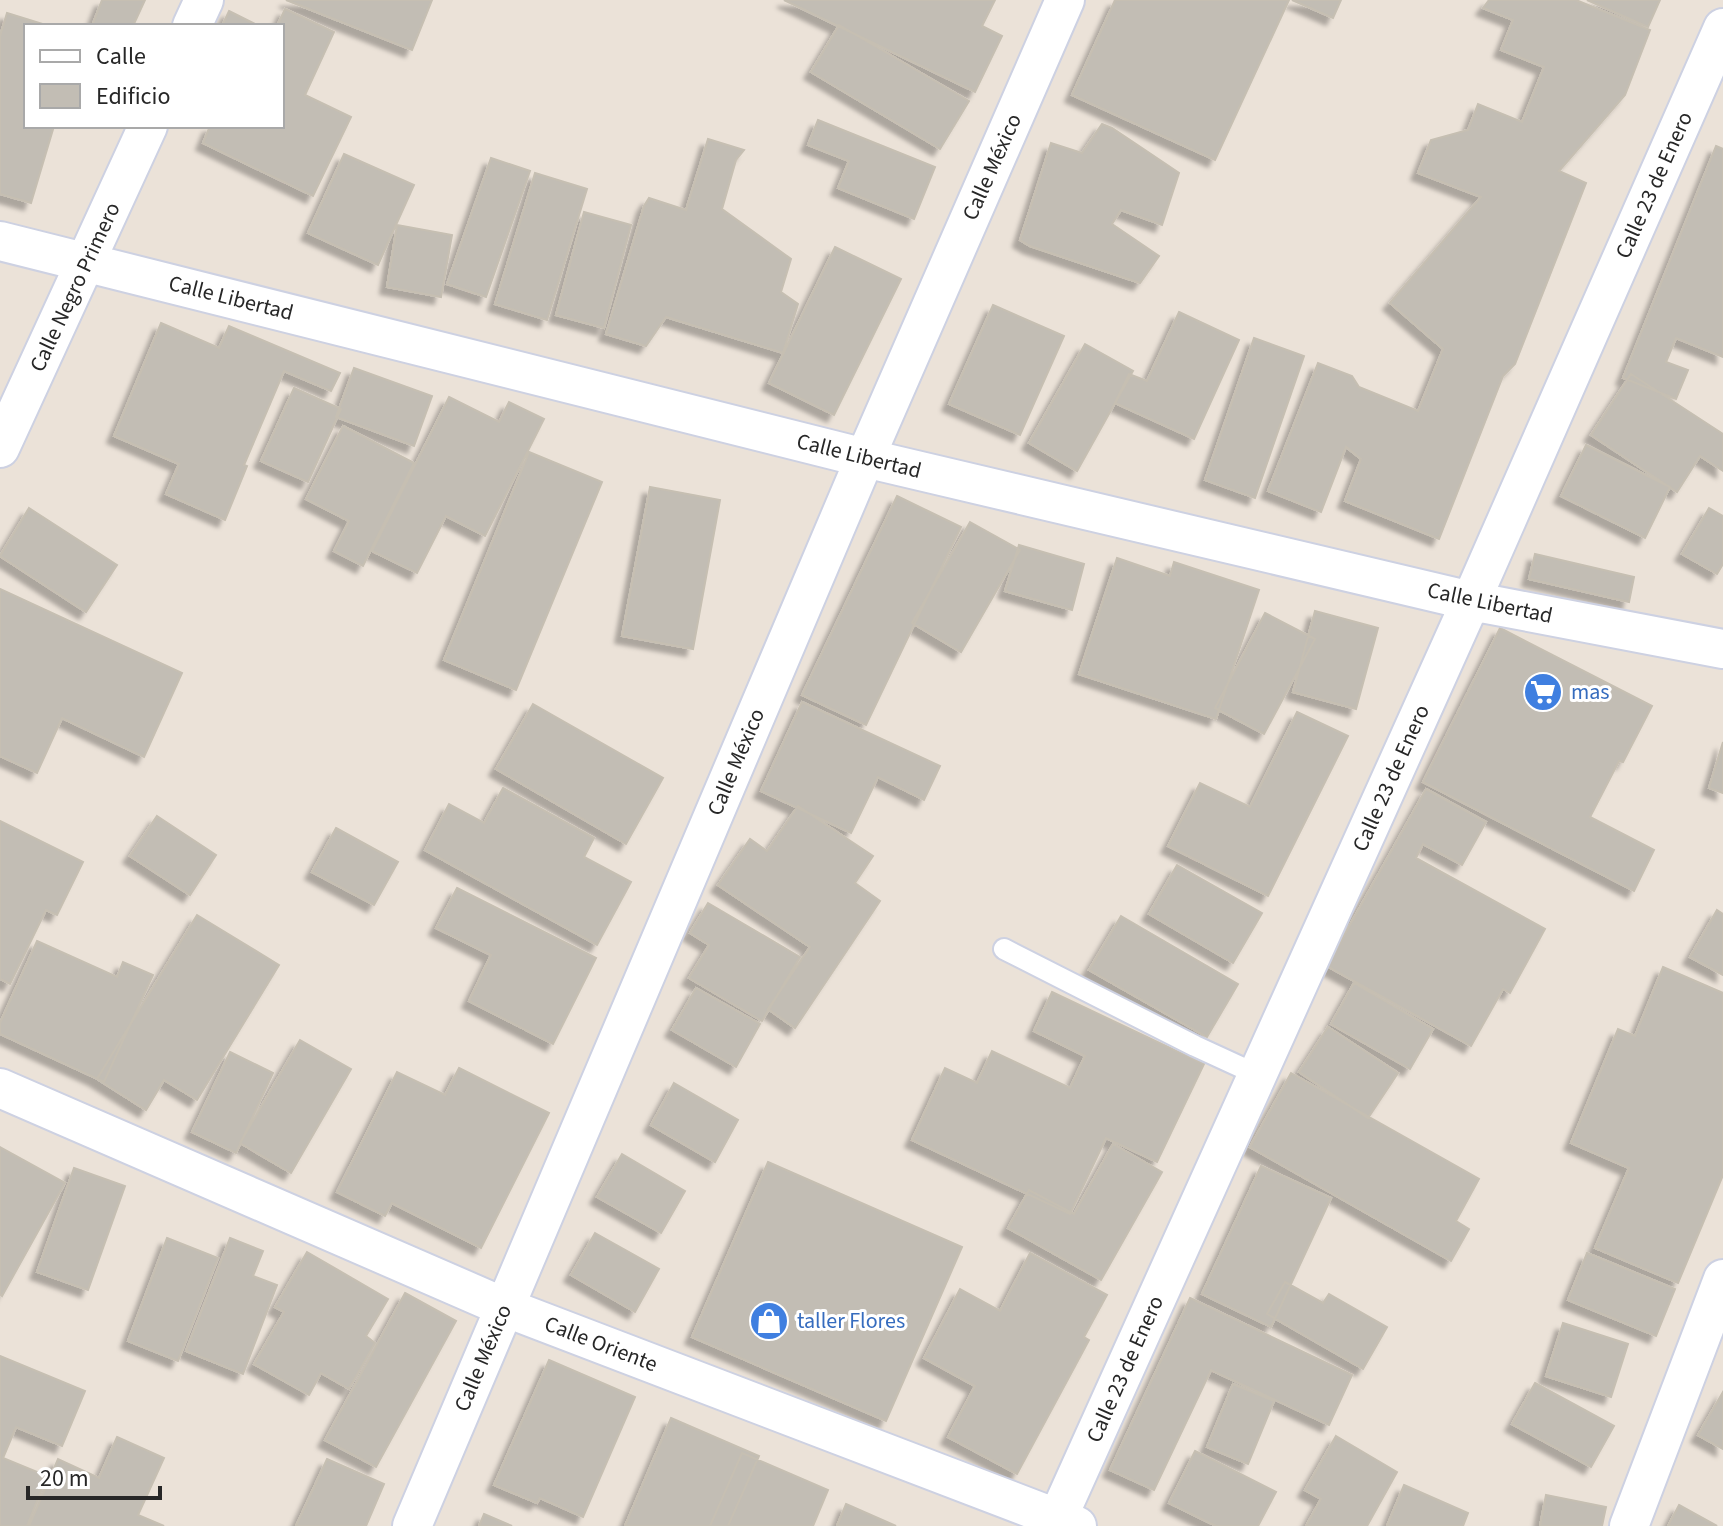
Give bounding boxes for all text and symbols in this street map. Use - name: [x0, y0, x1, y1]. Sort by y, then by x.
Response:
- legend: [24, 24, 284, 128]
- text: Calle: [96, 39, 146, 74]
- text: Edificio: [96, 79, 170, 114]
- street label: Calle 23 de Enero: [1607, 106, 1701, 264]
- street label: Calle México: [954, 109, 1030, 225]
- street label: Calle Negro Primero: [22, 197, 128, 377]
- street label: Calle Libertad: [165, 267, 297, 329]
- street label: Calle Libertad: [793, 425, 925, 487]
- street label: Calle Libertad: [1424, 574, 1556, 632]
- supermarket icon: mas: [1522, 671, 1564, 713]
- place label: mas: [1571, 676, 1610, 708]
- street label: Calle 23 de Enero: [1344, 699, 1438, 857]
- street label: Calle México: [699, 703, 773, 821]
- street label: Calle 23 de Enero: [1078, 1290, 1172, 1448]
- street label: Calle México: [446, 1299, 520, 1417]
- shop icon: taller Flores: [748, 1300, 790, 1342]
- place label: taller Flores: [797, 1305, 905, 1337]
- street label: Calle Oriente: [540, 1308, 662, 1380]
- scale bar: [28, 1450, 160, 1500]
- text: 20 m: [40, 1461, 89, 1496]

